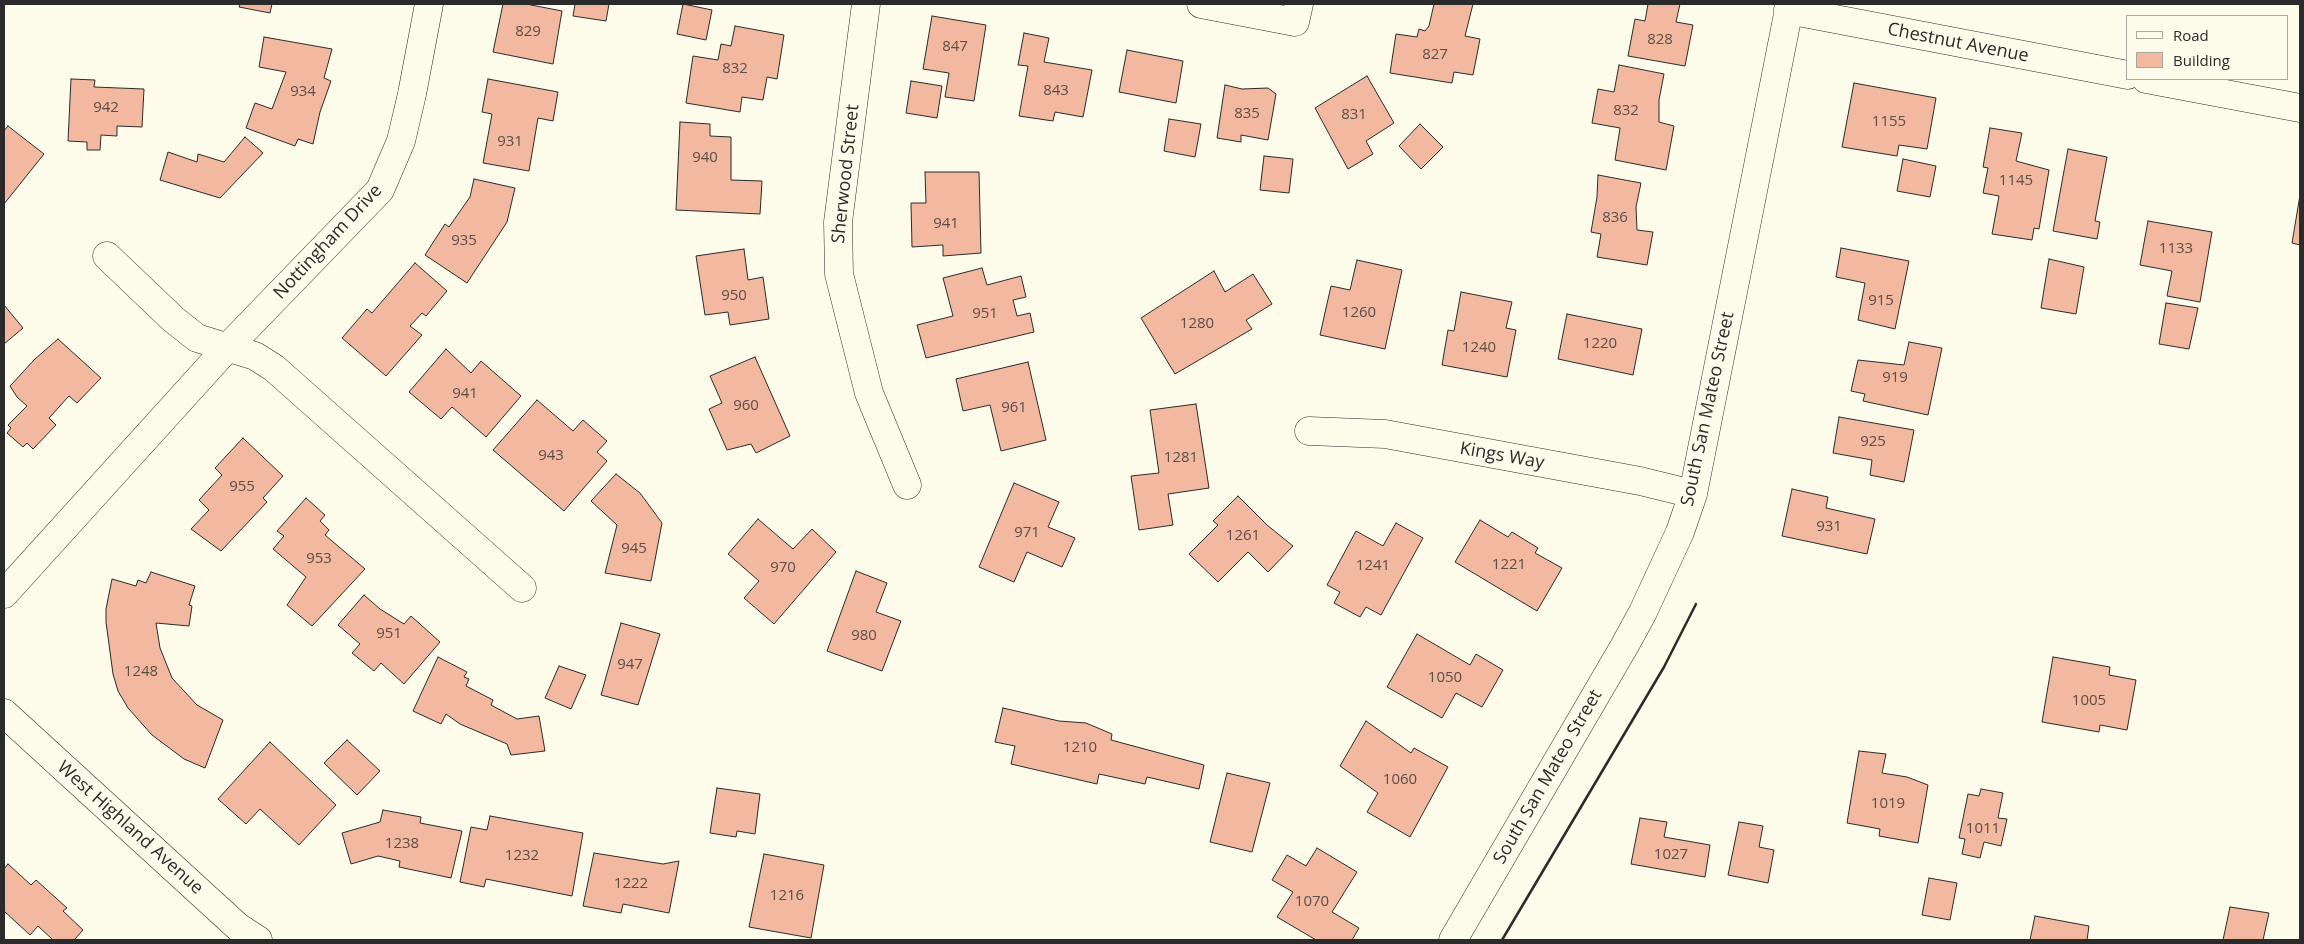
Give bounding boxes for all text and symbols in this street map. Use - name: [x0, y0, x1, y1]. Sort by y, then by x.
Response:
- legend: [2126, 15, 2289, 80]
- street label: Chestnut Avenue: [1886, 19, 2030, 67]
- house number: 829: [515, 23, 541, 41]
- text: Road: [2173, 25, 2209, 45]
- house number: 828: [1647, 31, 1673, 49]
- house number: 847: [942, 38, 968, 56]
- house number: 827: [1422, 46, 1448, 64]
- text: Building: [2173, 50, 2230, 70]
- house number: 832: [722, 60, 748, 78]
- house number: 843: [1043, 82, 1069, 100]
- house number: 934: [290, 83, 316, 101]
- house number: 942: [93, 99, 119, 117]
- house number: 832: [1613, 102, 1639, 120]
- street label: Sherwood Street: [828, 103, 864, 245]
- house number: 835: [1234, 105, 1260, 123]
- house number: 831: [1341, 106, 1367, 124]
- house number: 1155: [1872, 113, 1906, 131]
- house number: 931: [497, 133, 523, 151]
- house number: 940: [692, 149, 718, 167]
- house number: 1145: [1999, 172, 2033, 190]
- street label: Nottingham Drive: [269, 180, 387, 304]
- house number: 836: [1602, 209, 1628, 227]
- house number: 941: [933, 215, 959, 233]
- house number: 935: [451, 232, 477, 250]
- house number: 1133: [2159, 240, 2193, 258]
- house number: 950: [721, 287, 747, 305]
- house number: 915: [1868, 292, 1894, 310]
- house number: 1260: [1342, 304, 1376, 322]
- house number: 951: [972, 305, 998, 323]
- street label: South San Mateo Street: [1677, 310, 1739, 508]
- house number: 1280: [1180, 315, 1214, 333]
- house number: 1220: [1583, 335, 1617, 353]
- house number: 1240: [1462, 339, 1496, 357]
- house number: 919: [1882, 369, 1908, 387]
- house number: 941: [452, 385, 478, 403]
- house number: 960: [733, 397, 759, 415]
- house number: 961: [1001, 399, 1027, 417]
- house number: 925: [1860, 433, 1886, 451]
- street label: Kings Way: [1458, 438, 1546, 474]
- house number: 943: [538, 447, 564, 465]
- house number: 1281: [1164, 449, 1198, 467]
- house number: 955: [229, 478, 255, 496]
- house number: 931: [1816, 518, 1842, 536]
- house number: 971: [1014, 524, 1040, 542]
- house number: 1261: [1226, 527, 1260, 545]
- house number: 945: [621, 540, 647, 558]
- house number: 953: [306, 550, 332, 568]
- house number: 1221: [1492, 556, 1526, 574]
- house number: 1241: [1356, 557, 1390, 575]
- house number: 970: [770, 559, 796, 577]
- house number: 951: [376, 625, 402, 643]
- house number: 980: [851, 627, 877, 645]
- house number: 947: [617, 656, 643, 674]
- house number: 1248: [124, 663, 158, 681]
- house number: 1050: [1428, 669, 1462, 687]
- street label: South San Mateo Street: [1489, 686, 1607, 868]
- house number: 1005: [2072, 692, 2106, 710]
- house number: 1210: [1063, 739, 1097, 757]
- street label: West Highland Avenue: [53, 757, 207, 899]
- house number: 1060: [1383, 771, 1417, 789]
- house number: 1019: [1871, 795, 1905, 813]
- house number: 1011: [1966, 820, 2000, 838]
- house number: 1238: [385, 835, 419, 853]
- house number: 1027: [1654, 846, 1688, 864]
- house number: 1232: [505, 847, 539, 865]
- house number: 1222: [614, 875, 648, 893]
- house number: 1216: [770, 887, 804, 905]
- house number: 1070: [1295, 893, 1329, 911]

